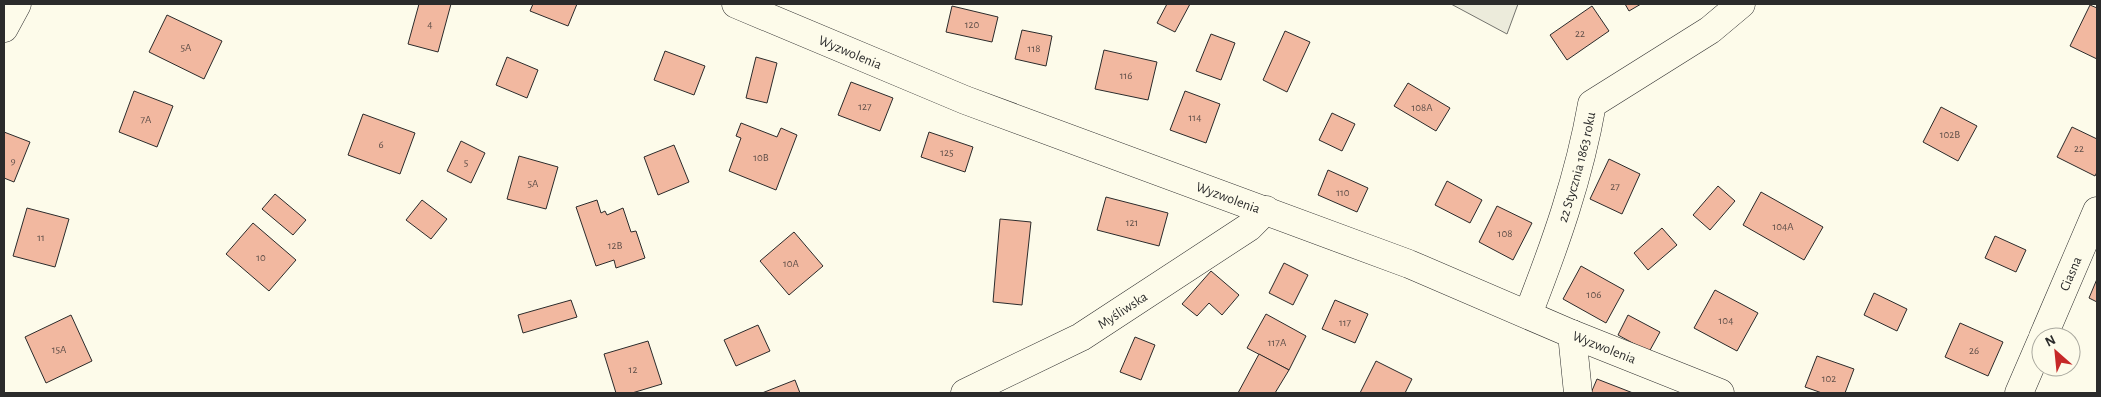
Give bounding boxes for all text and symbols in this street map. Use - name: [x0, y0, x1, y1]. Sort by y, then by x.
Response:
- house number: 4: [427, 19, 433, 30]
- house number: 120: [965, 19, 979, 30]
- house number: 22: [1575, 28, 1585, 39]
- street label: Wyzwolenia: [816, 33, 884, 72]
- house number: 5A: [181, 42, 192, 53]
- house number: 118: [1028, 43, 1040, 54]
- house number: 116: [1120, 70, 1132, 81]
- house number: 127: [858, 101, 872, 112]
- house number: 108A: [1411, 102, 1433, 113]
- street label: 22 Stycznia 1863 roku: [1556, 111, 1598, 224]
- house number: 114: [1189, 112, 1201, 123]
- house number: 7A: [141, 114, 152, 125]
- house number: 102B: [1940, 129, 1960, 140]
- house number: 6: [378, 139, 384, 150]
- house number: 22: [2074, 143, 2084, 154]
- house number: 125: [940, 147, 954, 158]
- house number: 10B: [753, 152, 769, 163]
- house number: 9: [10, 155, 16, 166]
- house number: 5: [464, 157, 469, 168]
- house number: 5A: [528, 178, 539, 189]
- street label: Wyzwolenia: [1194, 180, 1262, 217]
- house number: 27: [1610, 181, 1620, 192]
- house number: 110: [1336, 187, 1350, 198]
- house number: 121: [1126, 217, 1138, 228]
- house number: 104A: [1772, 221, 1794, 232]
- house number: 108: [1498, 228, 1512, 239]
- house number: 11: [37, 232, 45, 243]
- house number: 12B: [608, 240, 622, 251]
- house number: 10: [256, 252, 266, 263]
- street label: Ciasna: [2058, 254, 2085, 293]
- house number: 10A: [783, 258, 800, 269]
- street label: Myśliwska: [1095, 289, 1150, 332]
- house number: 106: [1587, 289, 1601, 300]
- house number: 104: [1719, 315, 1733, 326]
- house number: 117: [1339, 317, 1351, 328]
- north arrow: [2031, 327, 2081, 377]
- street label: Wyzwolenia: [1570, 329, 1638, 367]
- text: N: [2043, 333, 2058, 350]
- house number: 117A: [1268, 337, 1287, 348]
- house number: 15A: [52, 344, 67, 355]
- house number: 26: [1969, 345, 1979, 356]
- house number: 12: [629, 364, 637, 375]
- house number: 102: [1822, 373, 1836, 384]

